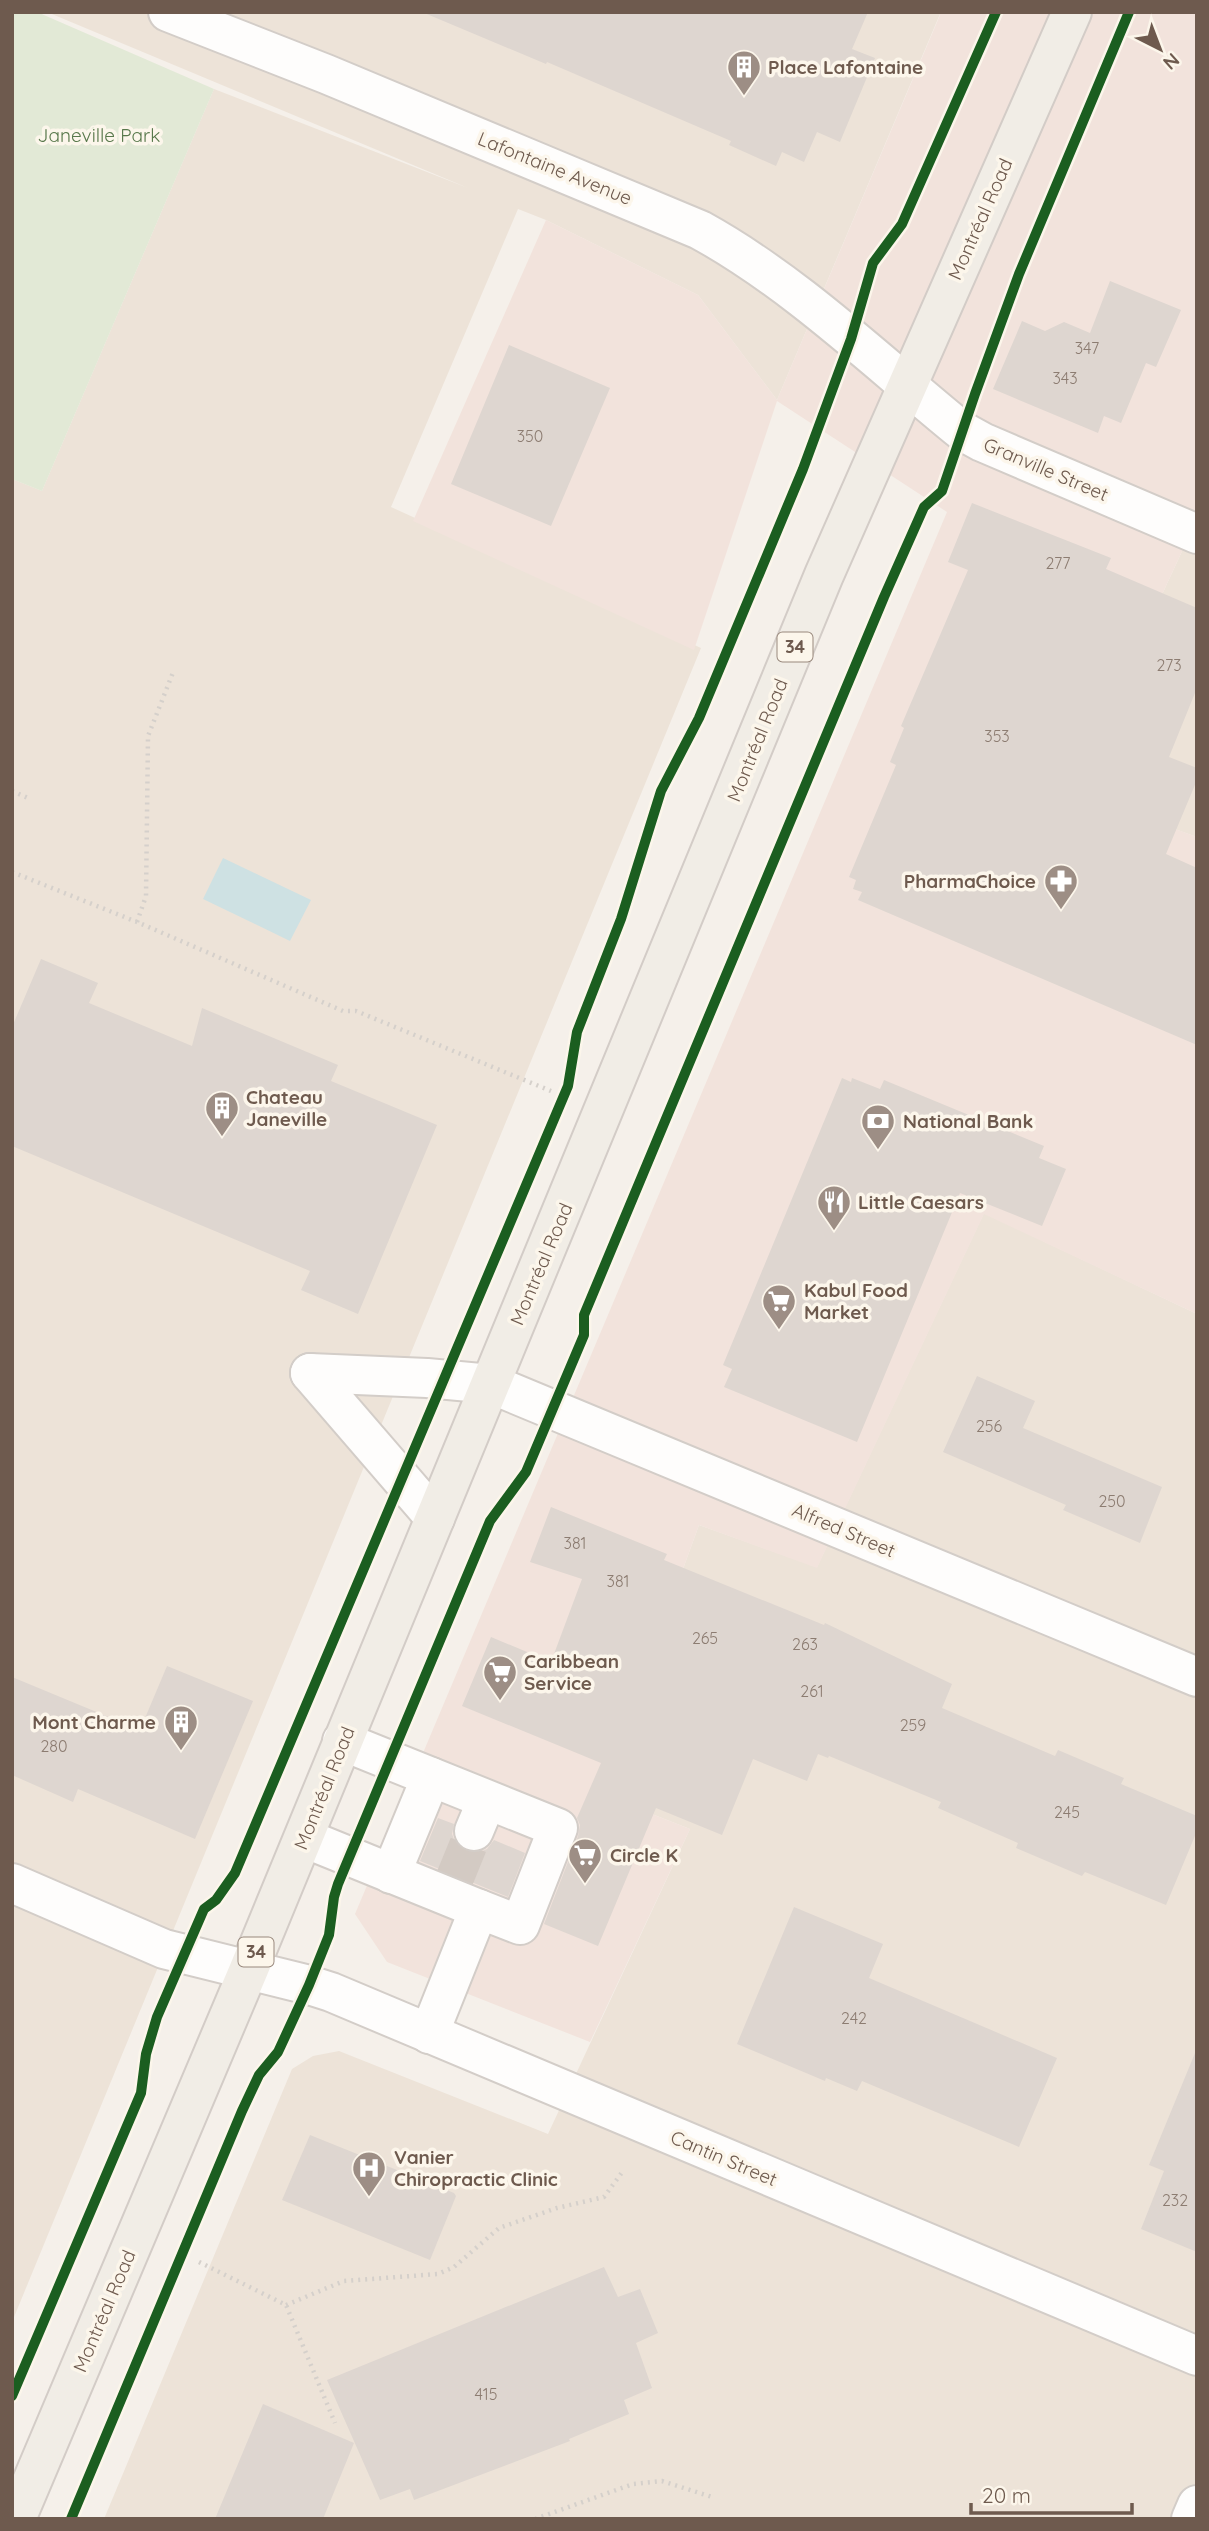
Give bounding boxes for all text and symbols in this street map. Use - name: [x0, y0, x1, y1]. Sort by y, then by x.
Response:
- north arrow: [1125, 14, 1195, 84]
- building icon: Place Lafontaine: [725, 48, 763, 97]
- text: N: [1158, 48, 1185, 75]
- place label: Place Lafontaine: [768, 55, 923, 79]
- park label: Janeville Park: [38, 123, 160, 147]
- street label: Lafontaine Avenue: [474, 126, 636, 210]
- street label: Montréal Road: [942, 154, 1018, 284]
- house number: 347: [1075, 338, 1099, 358]
- house number: 343: [1052, 368, 1078, 388]
- house number: 350: [517, 426, 543, 446]
- street label: Granville Street: [980, 432, 1112, 506]
- house number: 277: [1046, 553, 1070, 573]
- road number: 34: [778, 632, 812, 662]
- house number: 273: [1156, 655, 1182, 675]
- street label: Montréal Road: [721, 675, 793, 805]
- house number: 353: [984, 726, 1010, 746]
- pharmacy icon: PharmaChoice: [1042, 862, 1080, 911]
- place label: PharmaChoice: [904, 869, 1036, 893]
- place label: Chateau Janeville: [246, 1085, 327, 1131]
- building icon: Chateau Janeville: [203, 1089, 241, 1138]
- bank icon: National Bank: [859, 1102, 897, 1151]
- place label: National Bank: [903, 1109, 1033, 1133]
- restaurant icon: Little Caesars: [815, 1183, 853, 1232]
- place label: Little Caesars: [858, 1190, 984, 1214]
- street label: Montréal Road: [504, 1199, 578, 1329]
- place label: Kabul Food Market: [804, 1278, 908, 1324]
- supermarket icon: Kabul Food Market: [760, 1282, 798, 1331]
- house number: 256: [976, 1416, 1002, 1436]
- house number: 250: [1098, 1491, 1126, 1511]
- street label: Alfred Street: [789, 1498, 899, 1562]
- house number: 381: [564, 1533, 586, 1553]
- house number: 381: [607, 1571, 629, 1591]
- house number: 265: [692, 1628, 718, 1648]
- house number: 263: [792, 1634, 818, 1654]
- place label: Caribbean Service: [524, 1649, 619, 1695]
- supermarket icon: Caribbean Service: [481, 1653, 519, 1702]
- house number: 261: [800, 1681, 824, 1701]
- building icon: Mont Charme: [162, 1703, 200, 1752]
- place label: Mont Charme: [32, 1710, 156, 1734]
- house number: 259: [900, 1715, 926, 1735]
- street label: Montréal Road: [288, 1723, 360, 1853]
- house number: 280: [40, 1736, 68, 1756]
- house number: 245: [1054, 1802, 1080, 1822]
- supermarket icon: Circle K: [566, 1836, 604, 1885]
- place label: Circle K: [610, 1843, 678, 1867]
- road number: 34: [238, 1938, 274, 1966]
- house number: 242: [841, 2008, 867, 2028]
- street label: Cantin Street: [667, 2125, 781, 2191]
- place label: Vanier Chiropractic Clinic: [394, 2145, 558, 2191]
- hospital icon: Vanier Chiropractic Clinic: [350, 2149, 388, 2198]
- house number: 232: [1162, 2190, 1188, 2210]
- street label: Montréal Road: [67, 2246, 141, 2376]
- house number: 415: [475, 2384, 497, 2404]
- scale bar: [971, 2472, 1132, 2516]
- text: 20 m: [982, 2482, 1031, 2508]

